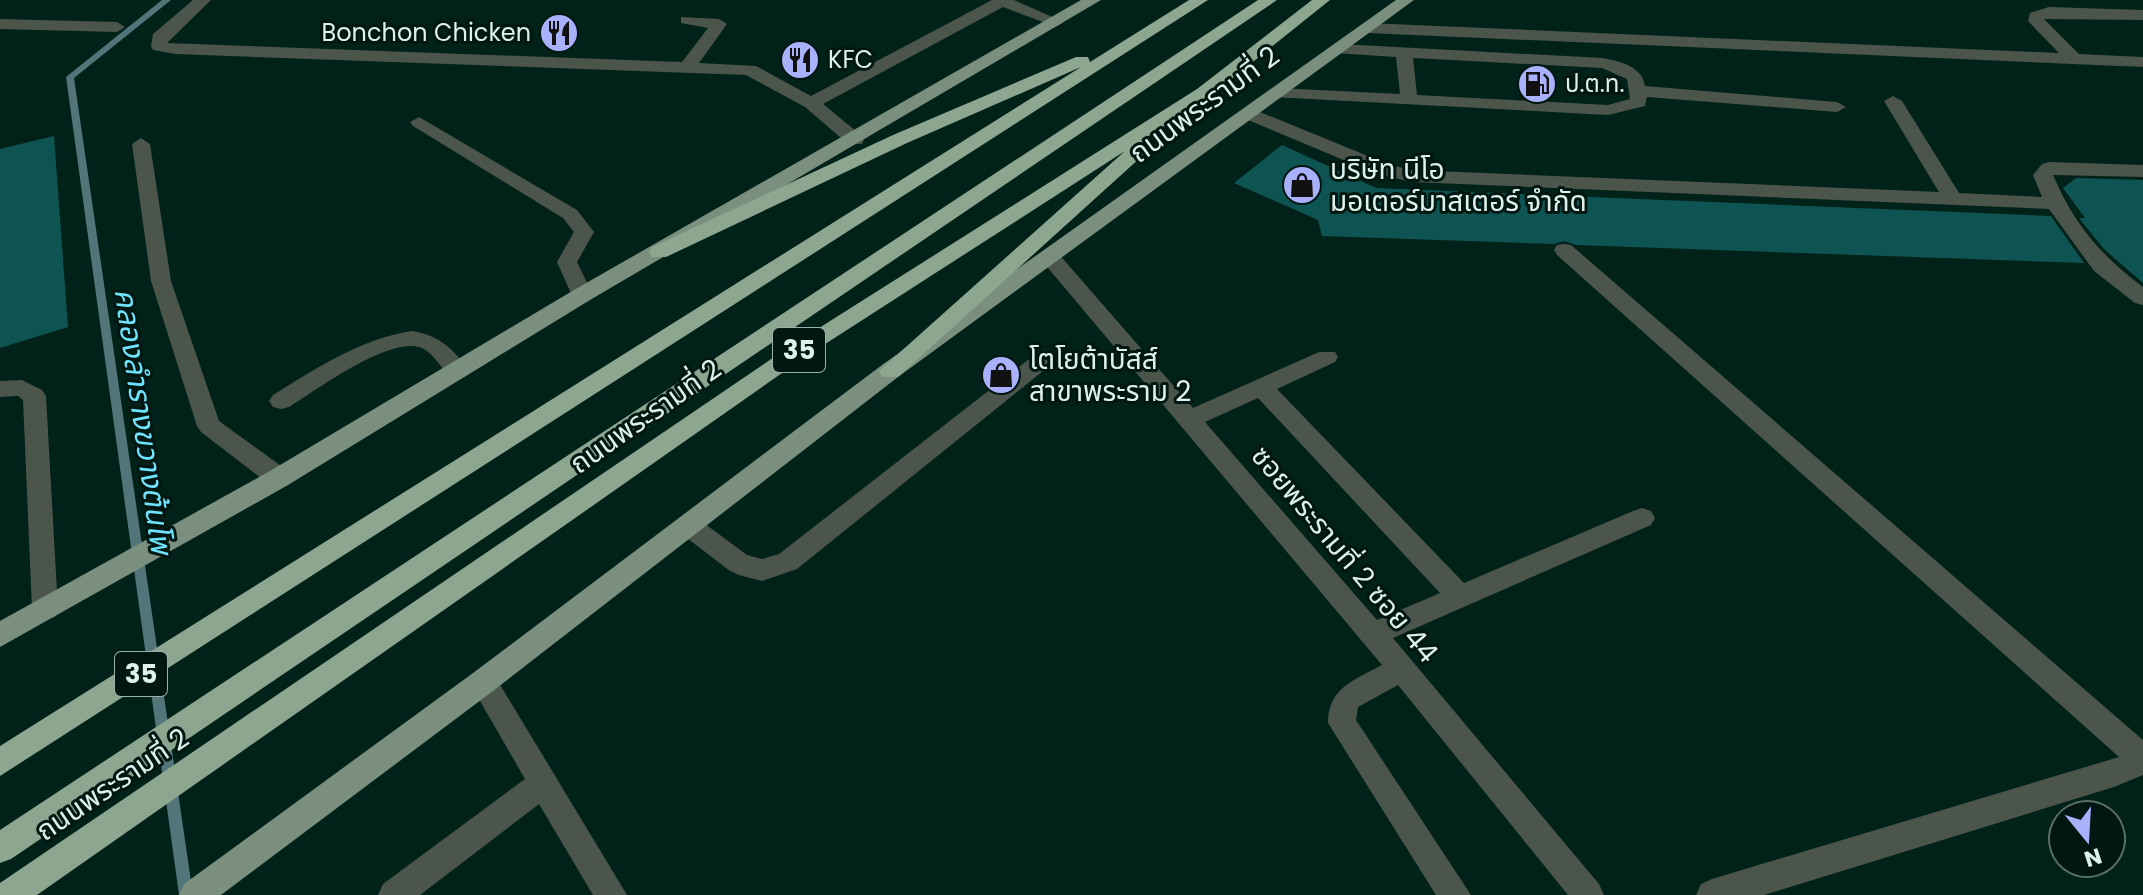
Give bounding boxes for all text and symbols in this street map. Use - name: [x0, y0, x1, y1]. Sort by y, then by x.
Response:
- restaurant icon: Bonchon Chicken: [538, 12, 580, 54]
- place label: Bonchon Chicken: [322, 16, 531, 49]
- street label: ถนนพระรามที่ 2: [1121, 37, 1287, 172]
- restaurant icon: KFC: [779, 39, 821, 81]
- place label: KFC: [828, 43, 873, 76]
- fuel station icon: ป.ต.ท.: [1516, 63, 1558, 105]
- place label: ป.ต.ท.: [1565, 67, 1625, 100]
- place label: บริษัท นีโอ มอเตอร์มาสเตอร์ จำกัด: [1330, 150, 1587, 221]
- shop icon: บริษัท นีโอ มอเตอร์มาสเตอร์ จำกัด: [1281, 164, 1323, 206]
- water label: คลองลำรางขวางต้นโพ: [104, 285, 184, 560]
- road number: 35: [773, 328, 825, 372]
- place label: โตโยต้าบัสส์ สาขาพระราม 2: [1029, 340, 1191, 411]
- street label: ถนนพระรามที่ 2: [562, 350, 729, 483]
- shop icon: โตโยต้าบัสส์ สาขาพระราม 2: [980, 354, 1022, 396]
- street label: ซอยพระรามที่ 2 ซอย 44: [1242, 438, 1447, 671]
- road number: 35: [115, 652, 167, 696]
- street label: ถนนพระรามที่ 2: [28, 719, 196, 850]
- north arrow: [2047, 799, 2127, 879]
- text: N: [2080, 840, 2106, 875]

